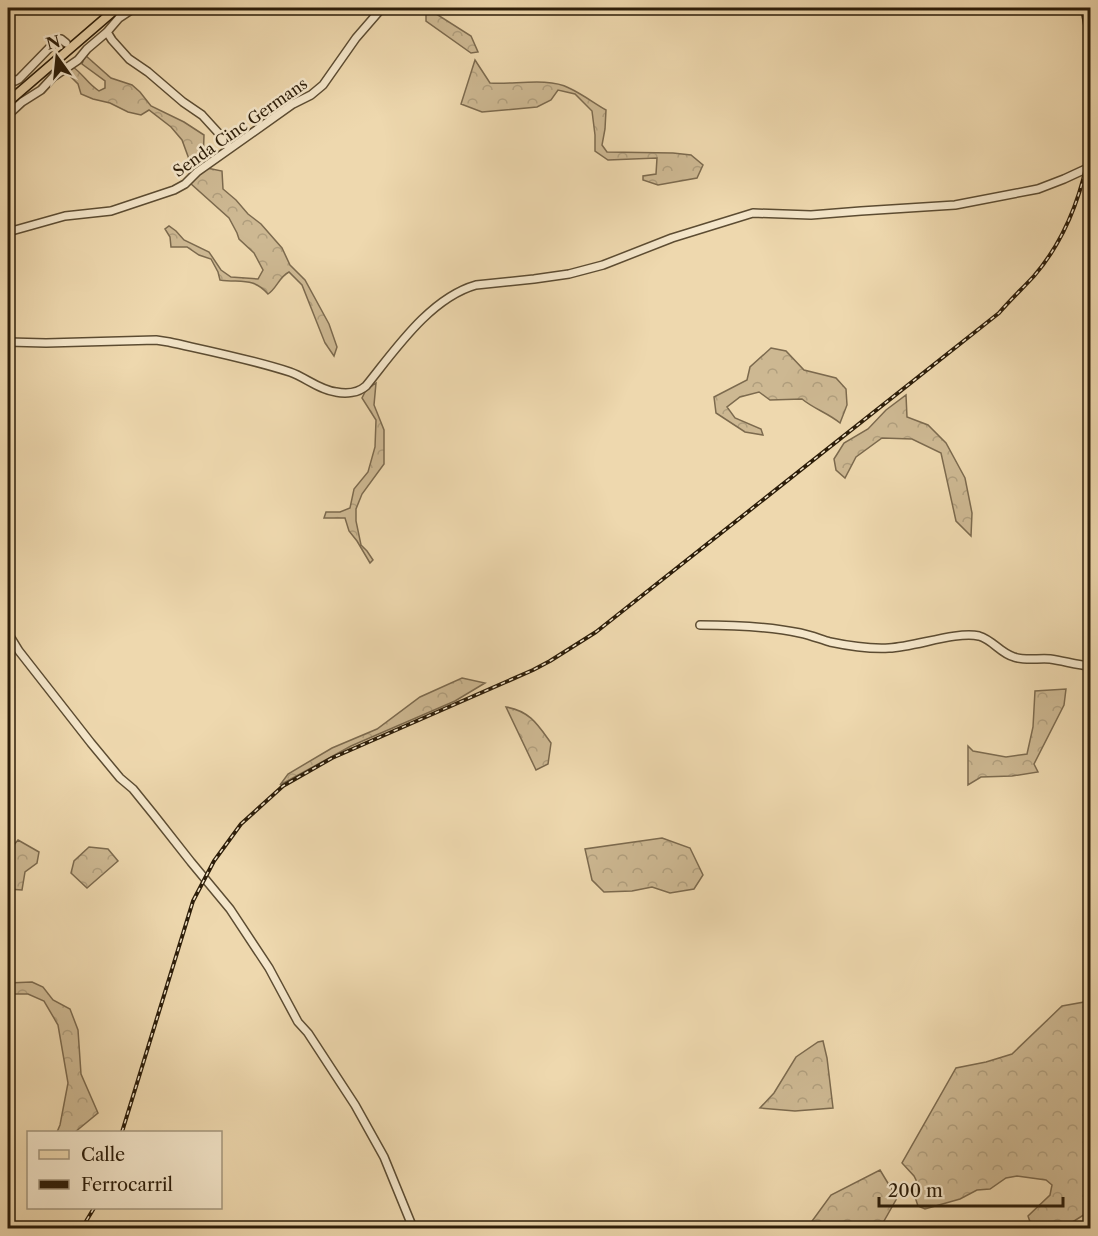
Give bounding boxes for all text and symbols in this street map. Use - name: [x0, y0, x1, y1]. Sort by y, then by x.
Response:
- north arrow: [27, 27, 87, 87]
- text: N: [44, 31, 63, 54]
- street label: Senda Cinc Germans: [169, 73, 311, 181]
- legend: [27, 1131, 222, 1209]
- text: Calle: [81, 1144, 125, 1166]
- scale bar: [879, 1170, 1064, 1208]
- text: Ferrocarril: [81, 1174, 173, 1196]
- text: 200 m: [888, 1180, 943, 1202]

